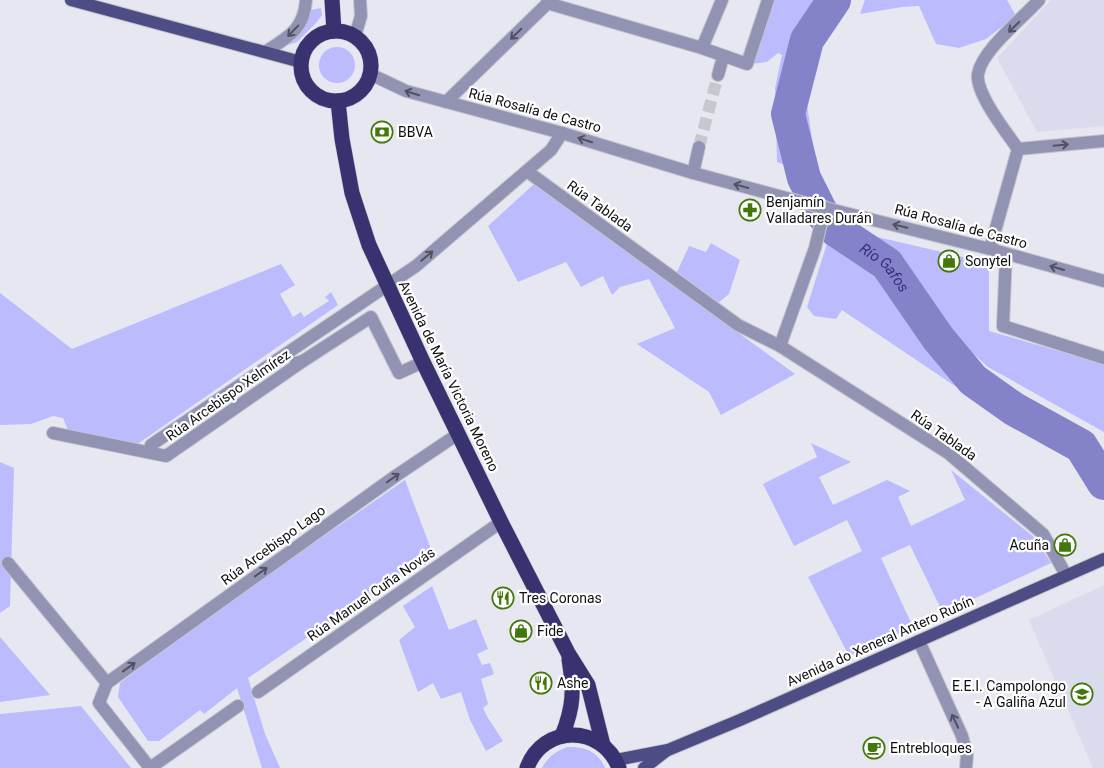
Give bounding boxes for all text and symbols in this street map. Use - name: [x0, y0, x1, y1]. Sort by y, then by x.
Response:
- one-way arrow: [1008, 20, 1020, 33]
- one-way arrow: [287, 25, 299, 37]
- one-way arrow: [509, 28, 522, 40]
- street label: Rúa Rosalía de Castro: [467, 85, 603, 135]
- one-way arrow: [404, 87, 420, 97]
- bank icon: BBVA: [370, 120, 394, 144]
- place label: BBVA: [398, 124, 433, 140]
- one-way arrow: [578, 135, 594, 144]
- one-way arrow: [1053, 140, 1069, 150]
- street label: Rúa Tablada: [564, 177, 636, 235]
- one-way arrow: [734, 181, 750, 190]
- place label: Benjamín Valladares Durán: [766, 194, 872, 226]
- pharmacy icon: Benjamín Valladares Durán: [738, 198, 762, 222]
- street label: Rúa Rosalía de Castro: [893, 201, 1029, 251]
- one-way arrow: [893, 221, 909, 230]
- water label: Río Gafos: [856, 239, 913, 296]
- shop icon: Sonytel: [937, 249, 961, 273]
- one-way arrow: [420, 251, 433, 262]
- place label: Sonytel: [965, 253, 1011, 269]
- one-way arrow: [1050, 263, 1066, 273]
- street label: Avenida de María Victoria Moreno: [396, 278, 502, 474]
- street label: Rúa Arcebispo Xelmírez: [163, 346, 293, 444]
- street label: Rúa Tablada: [908, 406, 980, 464]
- one-way arrow: [386, 472, 399, 483]
- street label: Rúa Arcebispo Lago: [218, 502, 328, 588]
- shop icon: Acuña: [1053, 533, 1077, 557]
- place label: Acuña: [1009, 537, 1049, 553]
- street label: Rúa Manuel Cuña Novás: [304, 544, 438, 644]
- one-way arrow: [254, 567, 268, 577]
- restaurant icon: Tres Coronas: [491, 586, 515, 610]
- place label: Tres Coronas: [519, 590, 602, 606]
- street label: Avenida do Xeneral Antero Rubín: [784, 592, 976, 690]
- shop icon: Fide: [509, 619, 533, 643]
- place label: Fide: [537, 623, 563, 639]
- one-way arrow: [122, 662, 136, 672]
- restaurant icon: Ashe: [529, 671, 553, 695]
- place label: Ashe: [557, 675, 589, 691]
- place label: E.E.I. Campolongo - A Galiña Azul: [952, 678, 1066, 710]
- school or university icon: E.E.I. Campolongo - A Galiña Azul: [1070, 682, 1094, 706]
- one-way arrow: [950, 714, 960, 729]
- cafe icon: Entrebloques: [862, 736, 886, 760]
- place label: Entrebloques: [890, 740, 972, 756]

